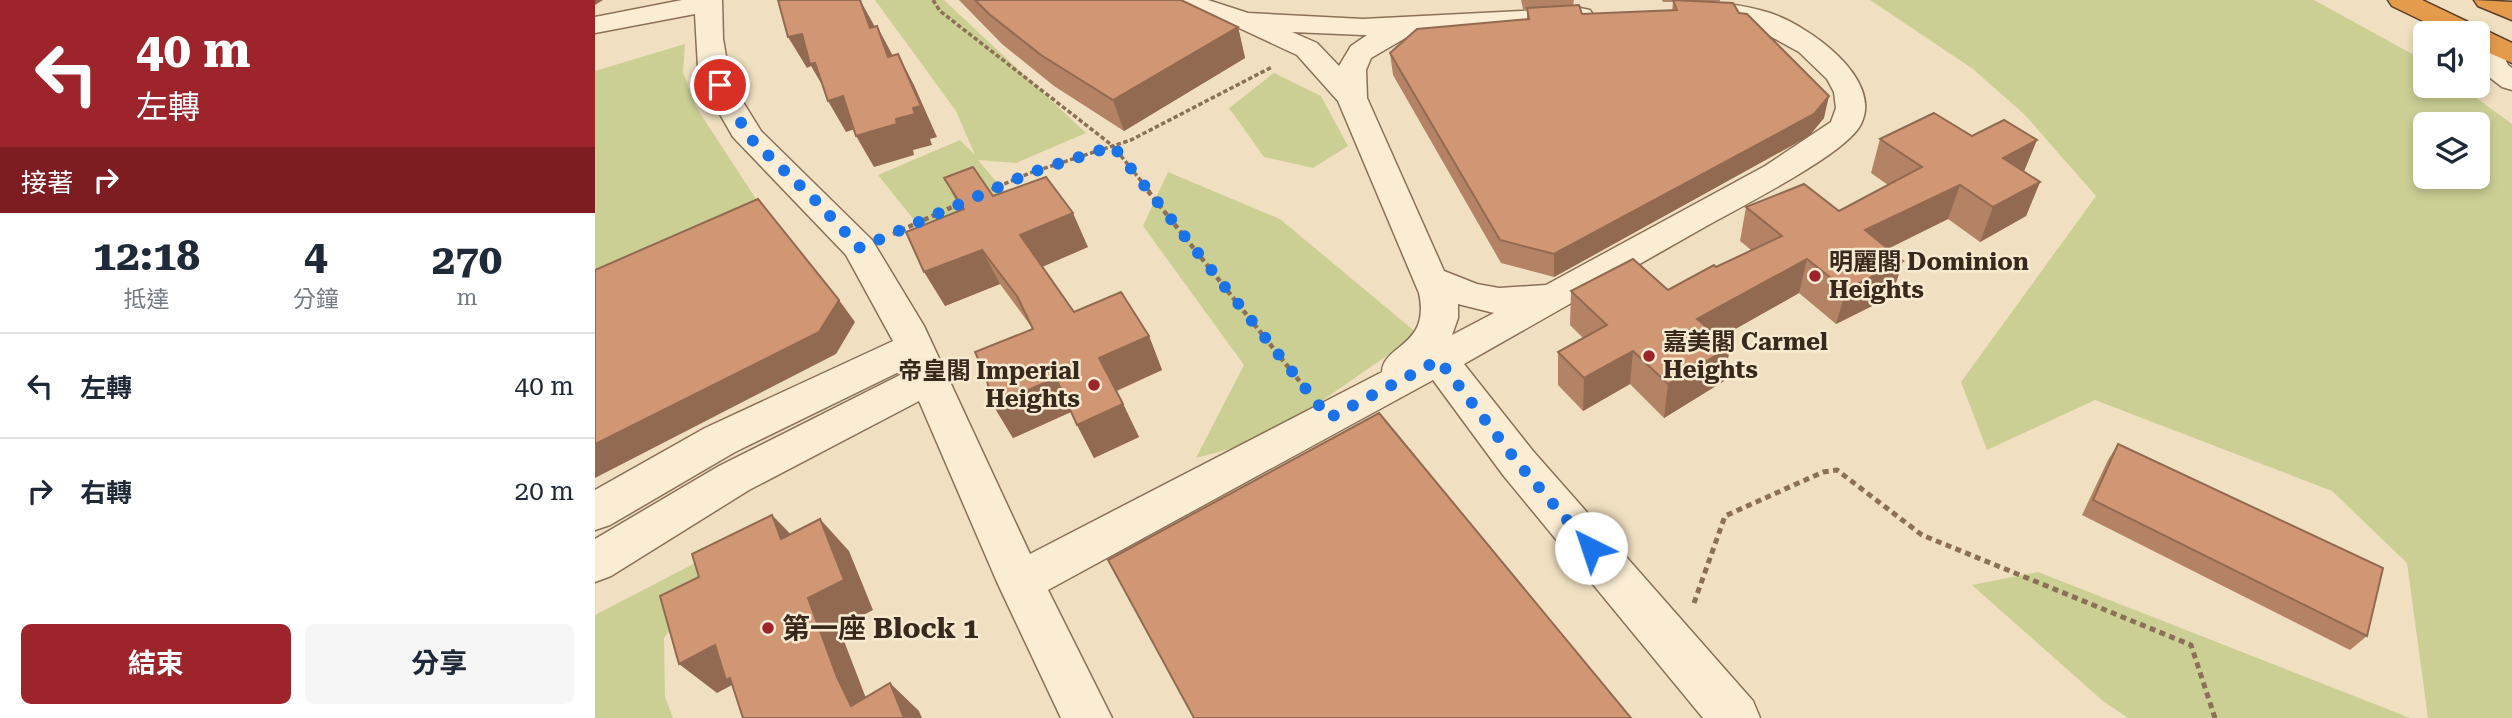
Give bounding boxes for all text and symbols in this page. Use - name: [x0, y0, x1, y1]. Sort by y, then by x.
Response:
- map controls: [2413, 21, 2490, 189]
- button: sound: [2413, 21, 2490, 98]
- text: 40 m: [136, 22, 251, 79]
- icon: left: [21, 28, 112, 119]
- pin: [690, 55, 750, 115]
- icon: arrive: [701, 66, 739, 104]
- text: 左轉: [136, 88, 200, 126]
- button: layers: [2413, 112, 2490, 189]
- icon: right: [87, 161, 125, 199]
- text: 接著: [21, 168, 73, 198]
- text: 12:18: [93, 231, 200, 280]
- text: 4: [304, 231, 328, 280]
- text: 270: [432, 235, 502, 284]
- place label: 明麗閣 Dominion Heights: [1829, 248, 2029, 304]
- marker: 明麗閣 Dominion Heights: [1807, 268, 1823, 284]
- text: m: [456, 284, 477, 311]
- text: 抵達: [123, 286, 169, 313]
- text: 分鐘: [293, 286, 339, 313]
- place label: 嘉美閣 Carmel Heights: [1663, 328, 1828, 384]
- marker: 嘉美閣 Carmel Heights: [1641, 348, 1657, 364]
- place label: 帝皇閣 Imperial Heights: [898, 357, 1080, 413]
- icon: left: [21, 367, 59, 405]
- text: 40 m: [515, 371, 574, 401]
- text: 左轉: [80, 373, 132, 403]
- marker: 帝皇閣 Imperial Heights: [1086, 377, 1102, 393]
- icon: right: [21, 472, 59, 510]
- text: 20 m: [515, 476, 574, 506]
- text: 右轉: [80, 478, 132, 508]
- position arrow: [1554, 511, 1628, 585]
- place label: 第一座 Block 1: [782, 612, 979, 645]
- marker: 第一座 Block 1: [760, 620, 776, 636]
- button: 結束: [21, 624, 291, 704]
- button: 分享: [305, 624, 574, 704]

